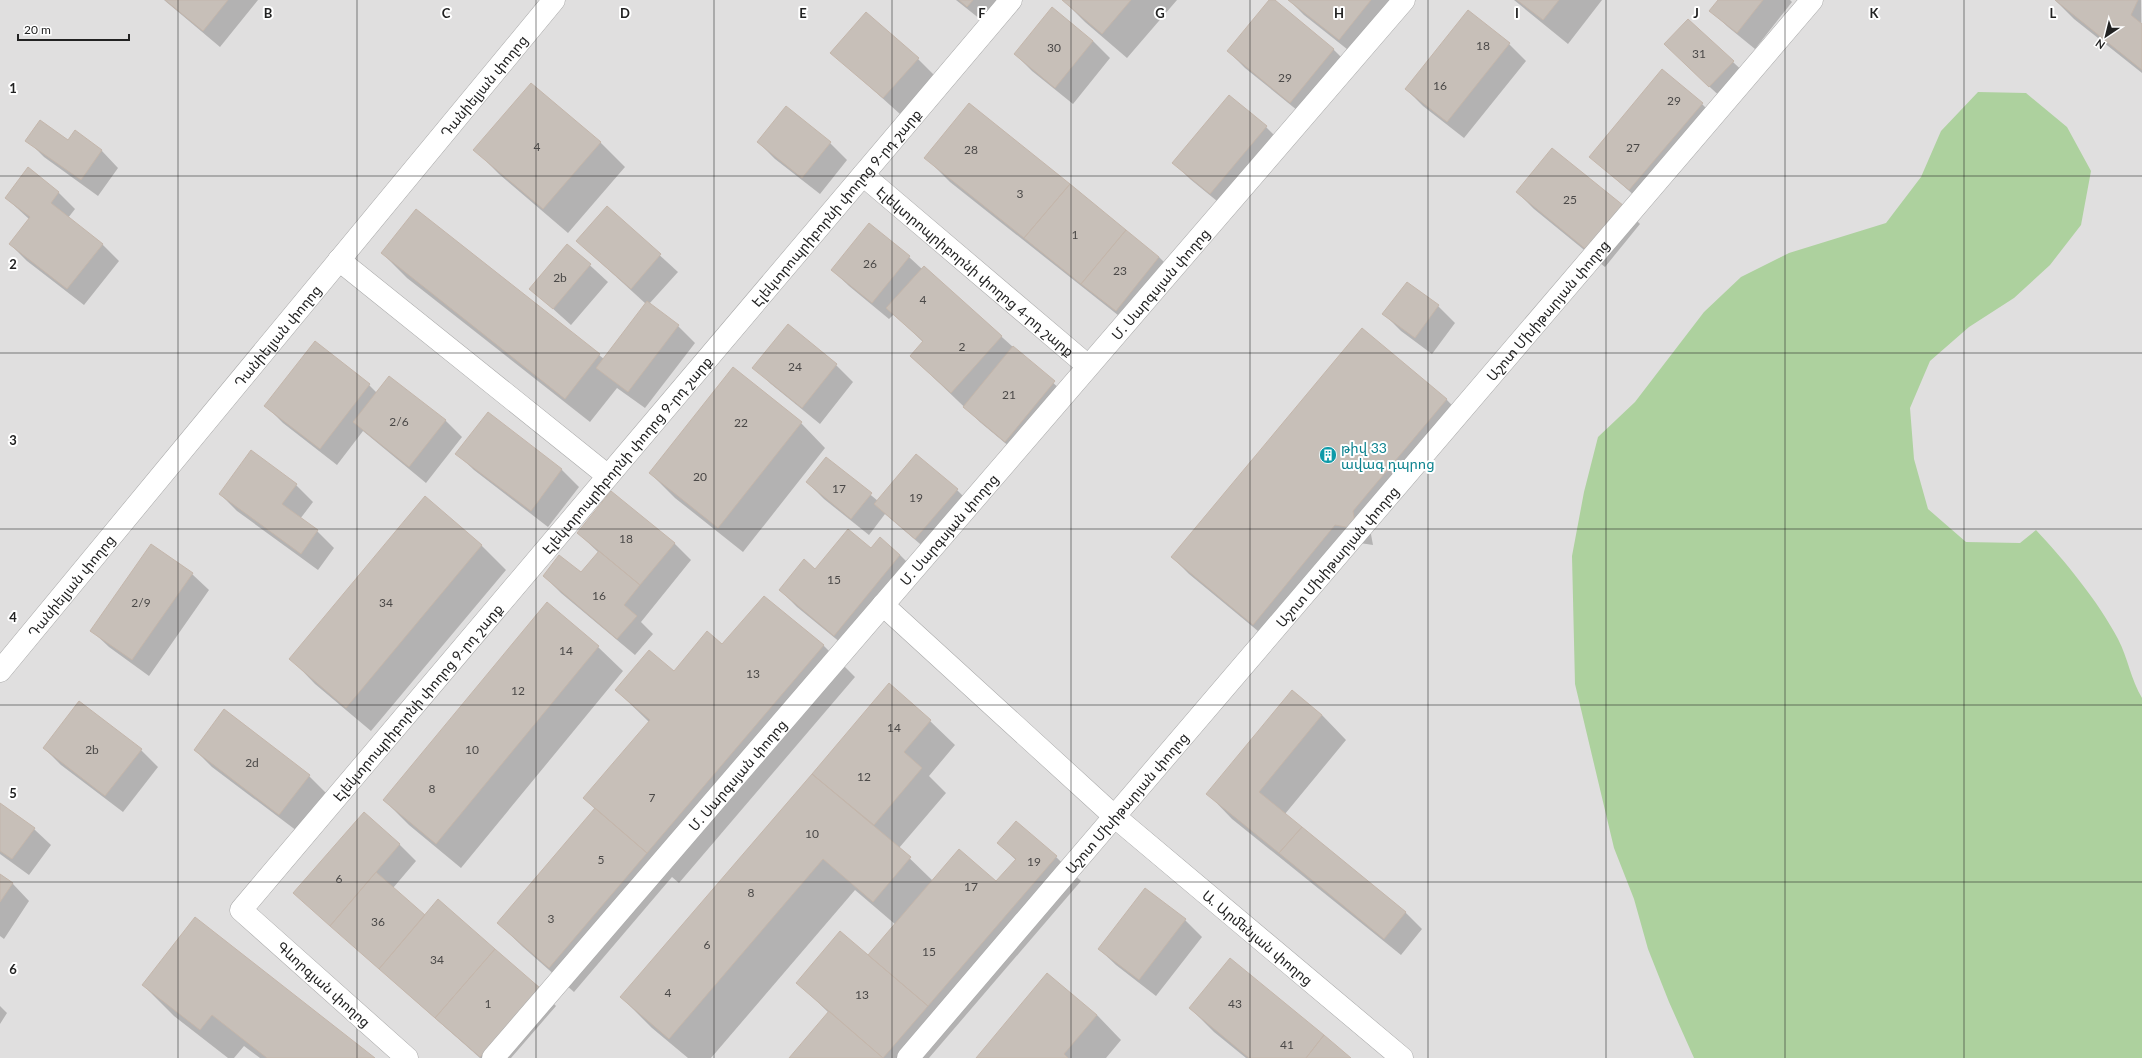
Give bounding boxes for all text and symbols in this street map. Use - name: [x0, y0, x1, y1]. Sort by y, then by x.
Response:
- text: B: [264, 5, 273, 21]
- text: C: [442, 5, 451, 21]
- text: D: [620, 5, 630, 21]
- text: E: [799, 5, 807, 21]
- text: F: [978, 5, 986, 21]
- text: G: [1155, 5, 1165, 21]
- text: H: [1334, 5, 1344, 21]
- text: I: [1515, 5, 1519, 21]
- text: J: [1693, 5, 1699, 21]
- text: K: [1870, 5, 1880, 21]
- text: L: [2050, 5, 2057, 21]
- scale bar: [18, 16, 129, 42]
- north arrow: [2086, 16, 2126, 56]
- text: 20 m: [24, 22, 51, 37]
- street label: Դանիելյան փողոց: [436, 31, 530, 140]
- text: N: [2093, 37, 2107, 52]
- house number: 18: [1476, 38, 1490, 53]
- house number: 30: [1047, 40, 1061, 55]
- house number: 31: [1692, 46, 1706, 61]
- house number: 29: [1278, 70, 1292, 85]
- house number: 16: [1433, 78, 1447, 93]
- text: 1: [9, 80, 17, 96]
- house number: 29: [1667, 93, 1681, 108]
- street label: Էլեկտրոպրիբորնի փողոց 9-րդ շարք: [747, 105, 924, 309]
- house number: 4: [534, 139, 541, 154]
- house number: 27: [1626, 140, 1640, 155]
- house number: 28: [964, 142, 978, 157]
- street label: Էլեկտրոպրիբորնի փողոց 4-րդ շարք: [874, 183, 1078, 359]
- house number: 3: [1017, 186, 1024, 201]
- house number: 25: [1563, 192, 1577, 207]
- street label: Մ. Սարգսյան փողոց: [1107, 224, 1213, 343]
- house number: 1: [1072, 227, 1079, 242]
- street label: Աշոտ Մխիթարյան փողոց: [1482, 236, 1612, 384]
- text: 2: [9, 256, 17, 272]
- house number: 26: [863, 256, 877, 271]
- house number: 23: [1113, 263, 1127, 278]
- house number: 2b: [553, 270, 567, 285]
- street label: Դանիելյան փողոց: [230, 281, 324, 390]
- house number: 4: [920, 292, 926, 306]
- house number: 2: [959, 339, 966, 354]
- street label: Էլեկտրոպրիբորնի փողոց 9-րդ շարք: [538, 352, 715, 557]
- house number: 24: [788, 359, 802, 374]
- house number: 21: [1002, 387, 1016, 402]
- house number: 2/6: [389, 414, 409, 429]
- house number: 22: [734, 415, 748, 430]
- text: 3: [9, 432, 17, 448]
- place label: թիվ 33 ավագ դպրոց: [1341, 439, 1435, 472]
- building icon: թիվ 33 ավագ դպրոց: [1318, 445, 1338, 465]
- house number: 20: [693, 469, 707, 484]
- street label: Մ. Սարգսյան փողոց: [896, 470, 1001, 588]
- house number: 17: [832, 481, 846, 496]
- street label: Աշոտ Մխիթարյան փողոց: [1272, 482, 1402, 630]
- house number: 19: [909, 490, 923, 505]
- street label: Դանիելյան փողոց: [23, 531, 118, 640]
- house number: 18: [619, 531, 633, 546]
- house number: 15: [827, 572, 841, 587]
- house number: 16: [592, 588, 606, 603]
- house number: 2/9: [131, 595, 151, 610]
- house number: 34: [379, 595, 393, 610]
- street label: Էլեկտրոպրիբորնի փողոց 9-րդ շարք: [329, 600, 505, 804]
- text: 4: [9, 609, 17, 625]
- house number: 14: [559, 643, 573, 658]
- house number: 13: [746, 666, 760, 681]
- house number: 12: [511, 683, 525, 698]
- street label: Մ. Սարգսյան փողոց: [684, 715, 790, 834]
- house number: 14: [887, 720, 901, 735]
- street label: Աշոտ Մխիթարյան փողոց: [1061, 729, 1191, 877]
- house number: 2b: [85, 742, 99, 757]
- house number: 10: [465, 742, 479, 757]
- house number: 2d: [245, 755, 259, 770]
- house number: 12: [857, 769, 871, 784]
- house number: 8: [429, 781, 436, 796]
- text: 5: [9, 785, 17, 801]
- house number: 7: [649, 790, 656, 805]
- house number: 10: [805, 826, 819, 841]
- house number: 5: [598, 852, 605, 867]
- house number: 19: [1027, 854, 1041, 869]
- house number: 6: [336, 871, 343, 886]
- house number: 17: [964, 879, 978, 894]
- house number: 8: [748, 885, 755, 900]
- street label: Ա. Արմենյան փողոց: [1199, 886, 1317, 988]
- house number: 3: [548, 911, 555, 926]
- house number: 36: [371, 914, 385, 929]
- house number: 6: [704, 937, 711, 952]
- street label: Գևորգյան փողոց: [274, 938, 374, 1030]
- house number: 15: [922, 944, 936, 959]
- house number: 34: [430, 952, 444, 967]
- text: 6: [9, 961, 17, 977]
- house number: 4: [665, 985, 672, 1000]
- house number: 13: [855, 987, 869, 1002]
- house number: 1: [485, 996, 492, 1011]
- house number: 43: [1228, 996, 1242, 1011]
- house number: 41: [1280, 1037, 1294, 1052]

